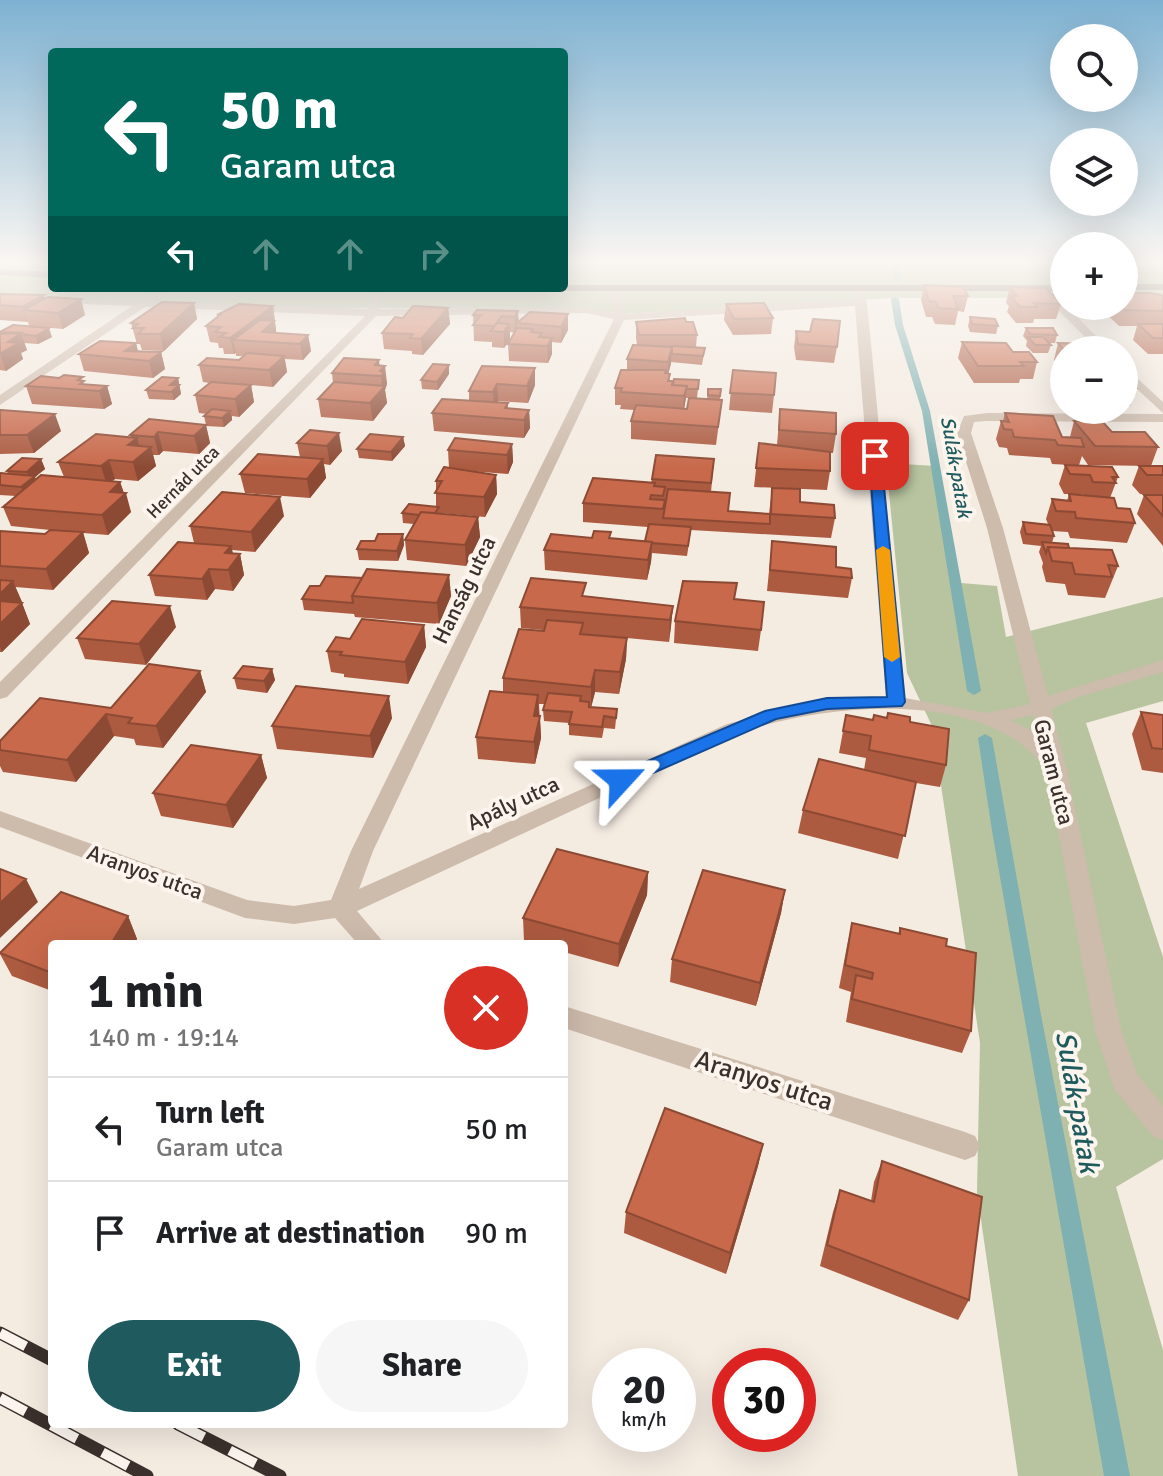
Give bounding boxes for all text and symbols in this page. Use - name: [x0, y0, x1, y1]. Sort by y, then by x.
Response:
- map controls: [1050, 24, 1138, 424]
- button: search: [1050, 24, 1138, 112]
- text: 50 m: [220, 75, 338, 144]
- icon: left: [88, 80, 192, 184]
- button: layers: [1050, 128, 1138, 216]
- text: Garam utca: [220, 144, 396, 189]
- icon: left: [160, 232, 204, 276]
- icon: ahead: [244, 232, 288, 276]
- icon: ahead: [328, 232, 372, 276]
- icon: right: [412, 232, 456, 276]
- button: +: [1050, 232, 1138, 320]
- button: −: [1050, 336, 1138, 424]
- water label: Sulák-patak: [935, 414, 978, 522]
- pin: [841, 422, 909, 490]
- icon: arrive: [853, 434, 897, 478]
- street label: Hernád utca: [142, 441, 224, 523]
- street label: Hanság utca: [426, 532, 502, 648]
- street label: Garam utca: [1028, 716, 1080, 828]
- position arrow: [579, 738, 663, 822]
- street label: Apály utca: [463, 770, 563, 836]
- street label: Aranyos utca: [83, 839, 207, 905]
- text: 1 min: [88, 962, 204, 1021]
- button: close: [444, 966, 528, 1050]
- text: 140 m · 19:14: [88, 1022, 239, 1054]
- water label: Sulák-patak: [1048, 1028, 1107, 1178]
- street label: Aranyos utca: [691, 1044, 837, 1118]
- text: Turn left: [156, 1095, 265, 1132]
- icon: left: [88, 1107, 132, 1151]
- text: 50 m: [465, 1111, 528, 1148]
- text: Garam utca: [156, 1132, 283, 1164]
- icon: arrive: [88, 1211, 132, 1255]
- text: Arrive at destination: [156, 1215, 425, 1252]
- text: 90 m: [465, 1215, 528, 1252]
- button: Exit: [88, 1320, 300, 1412]
- button: Share: [316, 1320, 528, 1412]
- speed limit sign: 30: [712, 1348, 816, 1452]
- text: 20: [622, 1365, 666, 1415]
- text: km/h: [621, 1407, 667, 1432]

